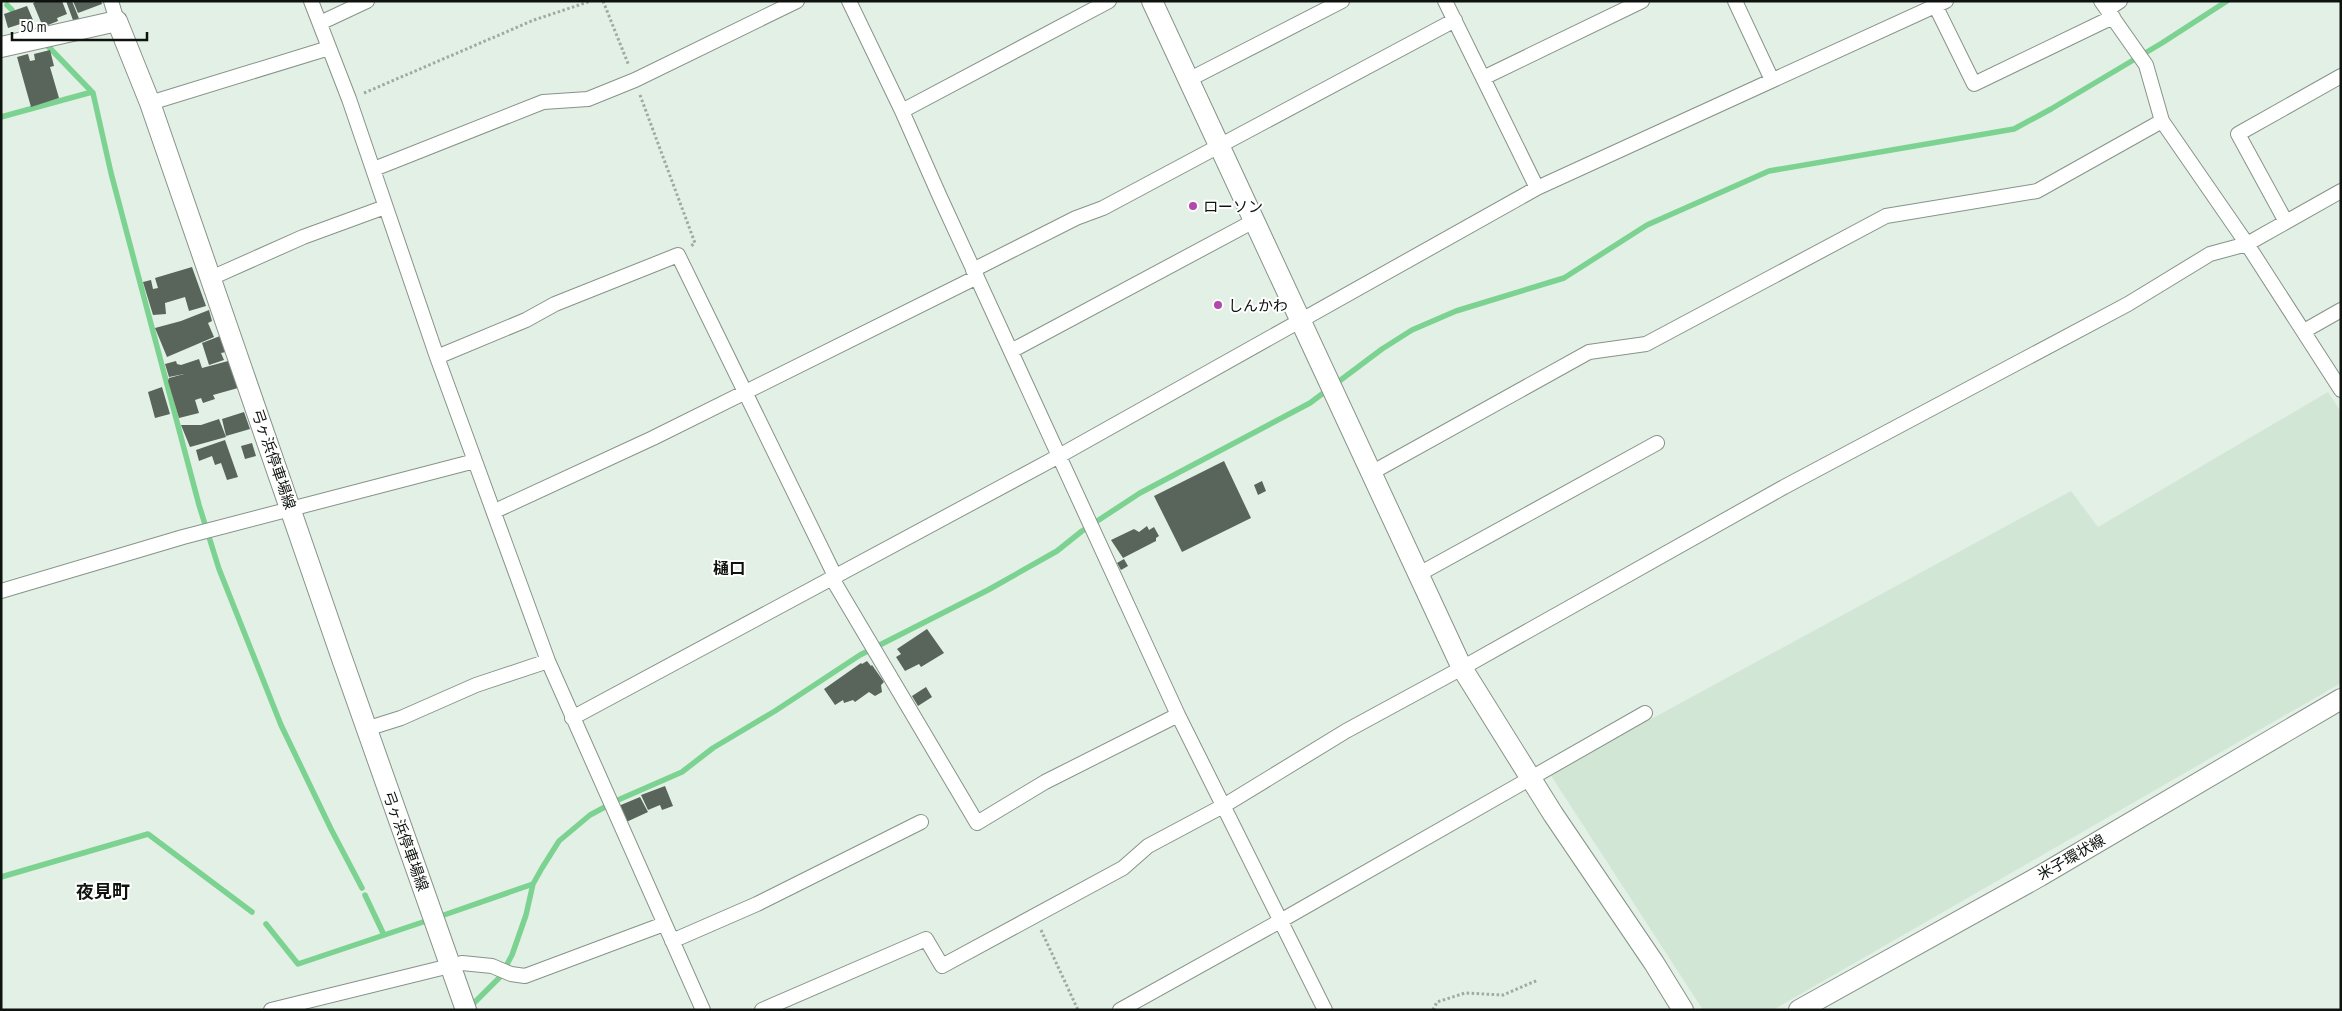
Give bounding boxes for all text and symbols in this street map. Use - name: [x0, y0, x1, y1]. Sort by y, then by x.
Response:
- scale bar: [12, 10, 148, 42]
- text: 50 m: [20, 17, 46, 36]
- place label: ローソン: [1203, 197, 1263, 216]
- marker: ローソン: [1187, 200, 1199, 212]
- place label: しんかわ: [1228, 296, 1288, 315]
- marker: しんかわ: [1212, 299, 1224, 311]
- street label: 弓ヶ浜停車場線: [248, 406, 300, 512]
- district label: 樋口: [713, 558, 745, 578]
- street label: 弓ヶ浜停車場線: [379, 788, 433, 894]
- street label: 米子環状線: [2034, 830, 2108, 884]
- district label: 夜見町: [76, 880, 130, 903]

